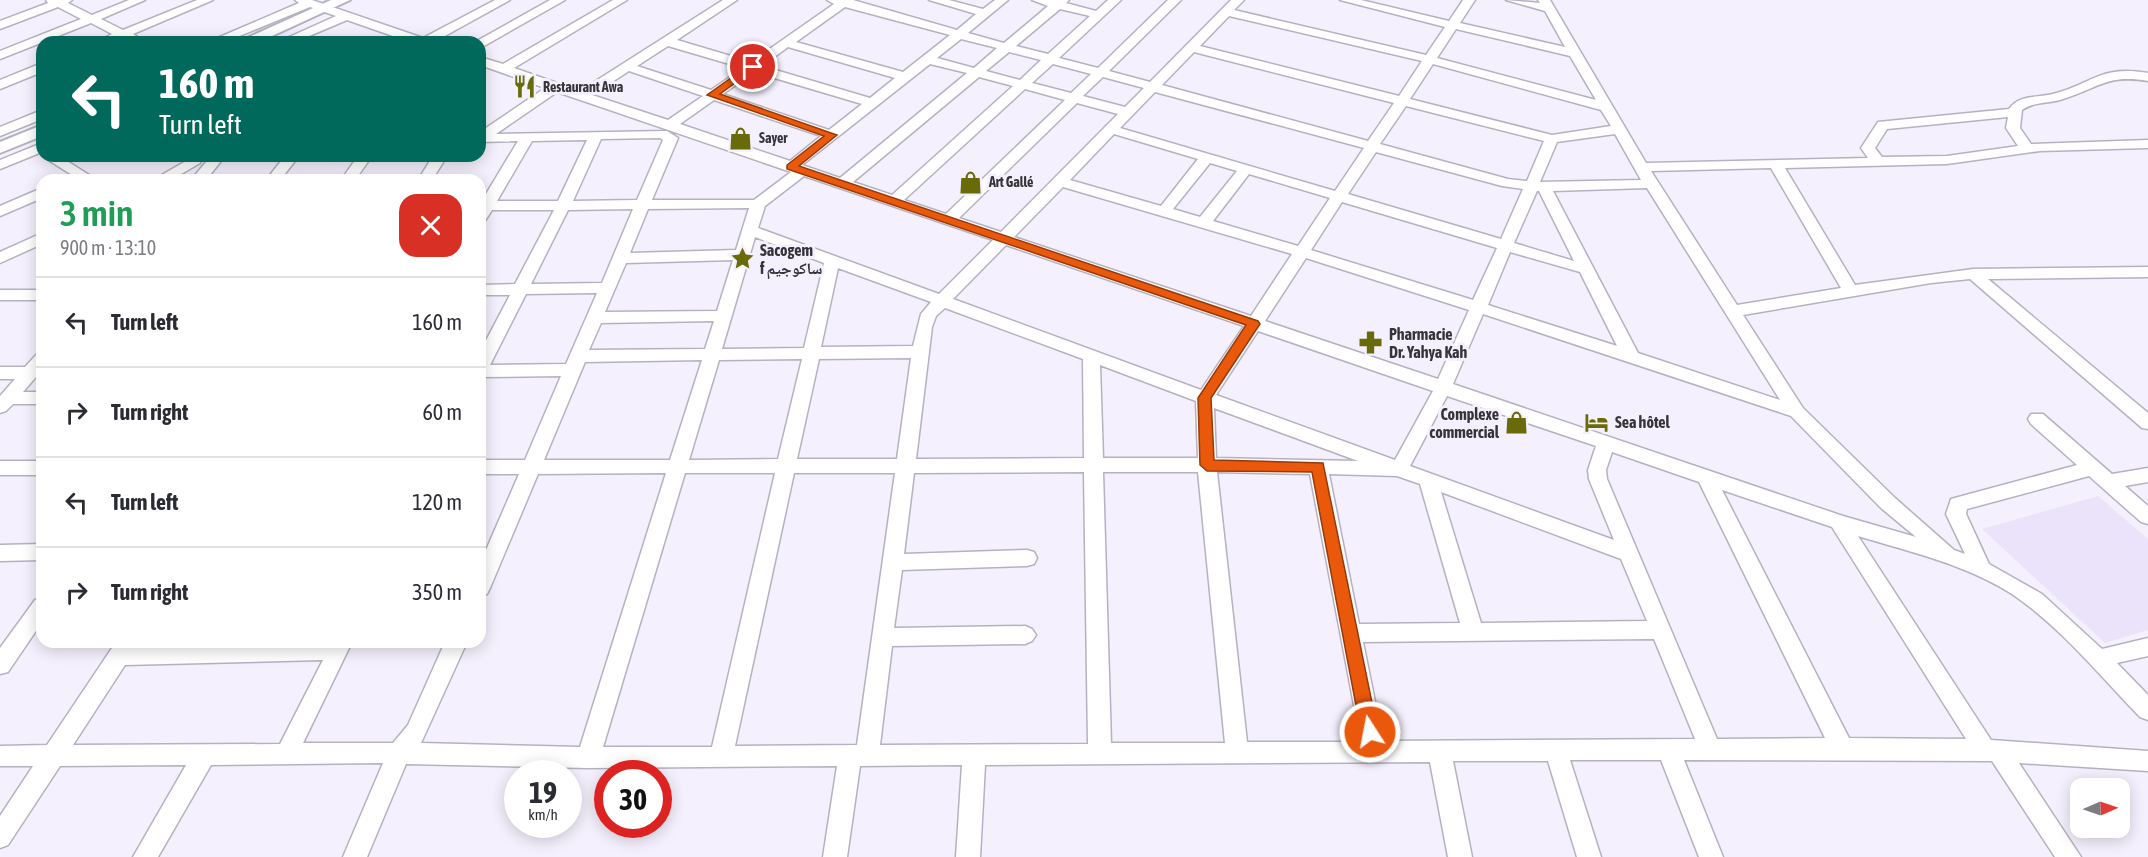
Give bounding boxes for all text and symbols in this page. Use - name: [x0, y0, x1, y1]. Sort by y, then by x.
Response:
- pin: [727, 41, 778, 92]
- icon: arrive: [736, 50, 769, 83]
- text: 160 m: [159, 59, 254, 107]
- icon: left: [60, 60, 138, 138]
- restaurant icon: Restaurant Awa: [512, 74, 538, 100]
- place label: Restaurant Awa: [543, 79, 624, 95]
- text: Turn left: [159, 109, 242, 140]
- shop icon: Sayer: [728, 125, 754, 151]
- place label: Sayer: [759, 130, 788, 146]
- shop icon: Art Gallé: [958, 169, 984, 195]
- place label: Art Gallé: [988, 174, 1033, 190]
- text: 3 min: [60, 192, 134, 234]
- button: close: [399, 194, 462, 257]
- text: 900 m · 13:10: [60, 236, 156, 259]
- place label: Sacogem f ساكوجيم: [759, 241, 822, 280]
- place icon: Sacogem f ساكوجيم: [729, 246, 755, 272]
- icon: left: [60, 306, 93, 339]
- text: Turn left: [111, 309, 178, 335]
- text: 160 m: [412, 309, 462, 335]
- place label: Pharmacie Dr. Yahya Kah: [1389, 325, 1467, 361]
- pharmacy icon: Pharmacie Dr. Yahya Kah: [1358, 330, 1384, 356]
- icon: right: [60, 396, 93, 429]
- text: Turn right: [111, 399, 188, 425]
- text: 60 m: [422, 399, 462, 425]
- place label: Complexe commercial: [1429, 405, 1500, 441]
- hotel icon: Sea hôtel: [1584, 409, 1610, 435]
- shop icon: Complexe commercial: [1504, 410, 1530, 436]
- place label: Sea hôtel: [1615, 413, 1671, 431]
- icon: left: [60, 486, 93, 519]
- text: Turn left: [111, 489, 178, 515]
- text: 120 m: [412, 489, 462, 515]
- icon: right: [60, 576, 93, 609]
- text: Turn right: [111, 579, 188, 605]
- text: 350 m: [412, 579, 462, 605]
- position arrow: [1338, 700, 1402, 764]
- speed limit sign: 30: [594, 760, 672, 838]
- text: 19: [529, 775, 557, 809]
- north arrow: [2070, 778, 2130, 838]
- map controls: [2070, 778, 2130, 838]
- text: km/h: [528, 806, 558, 823]

